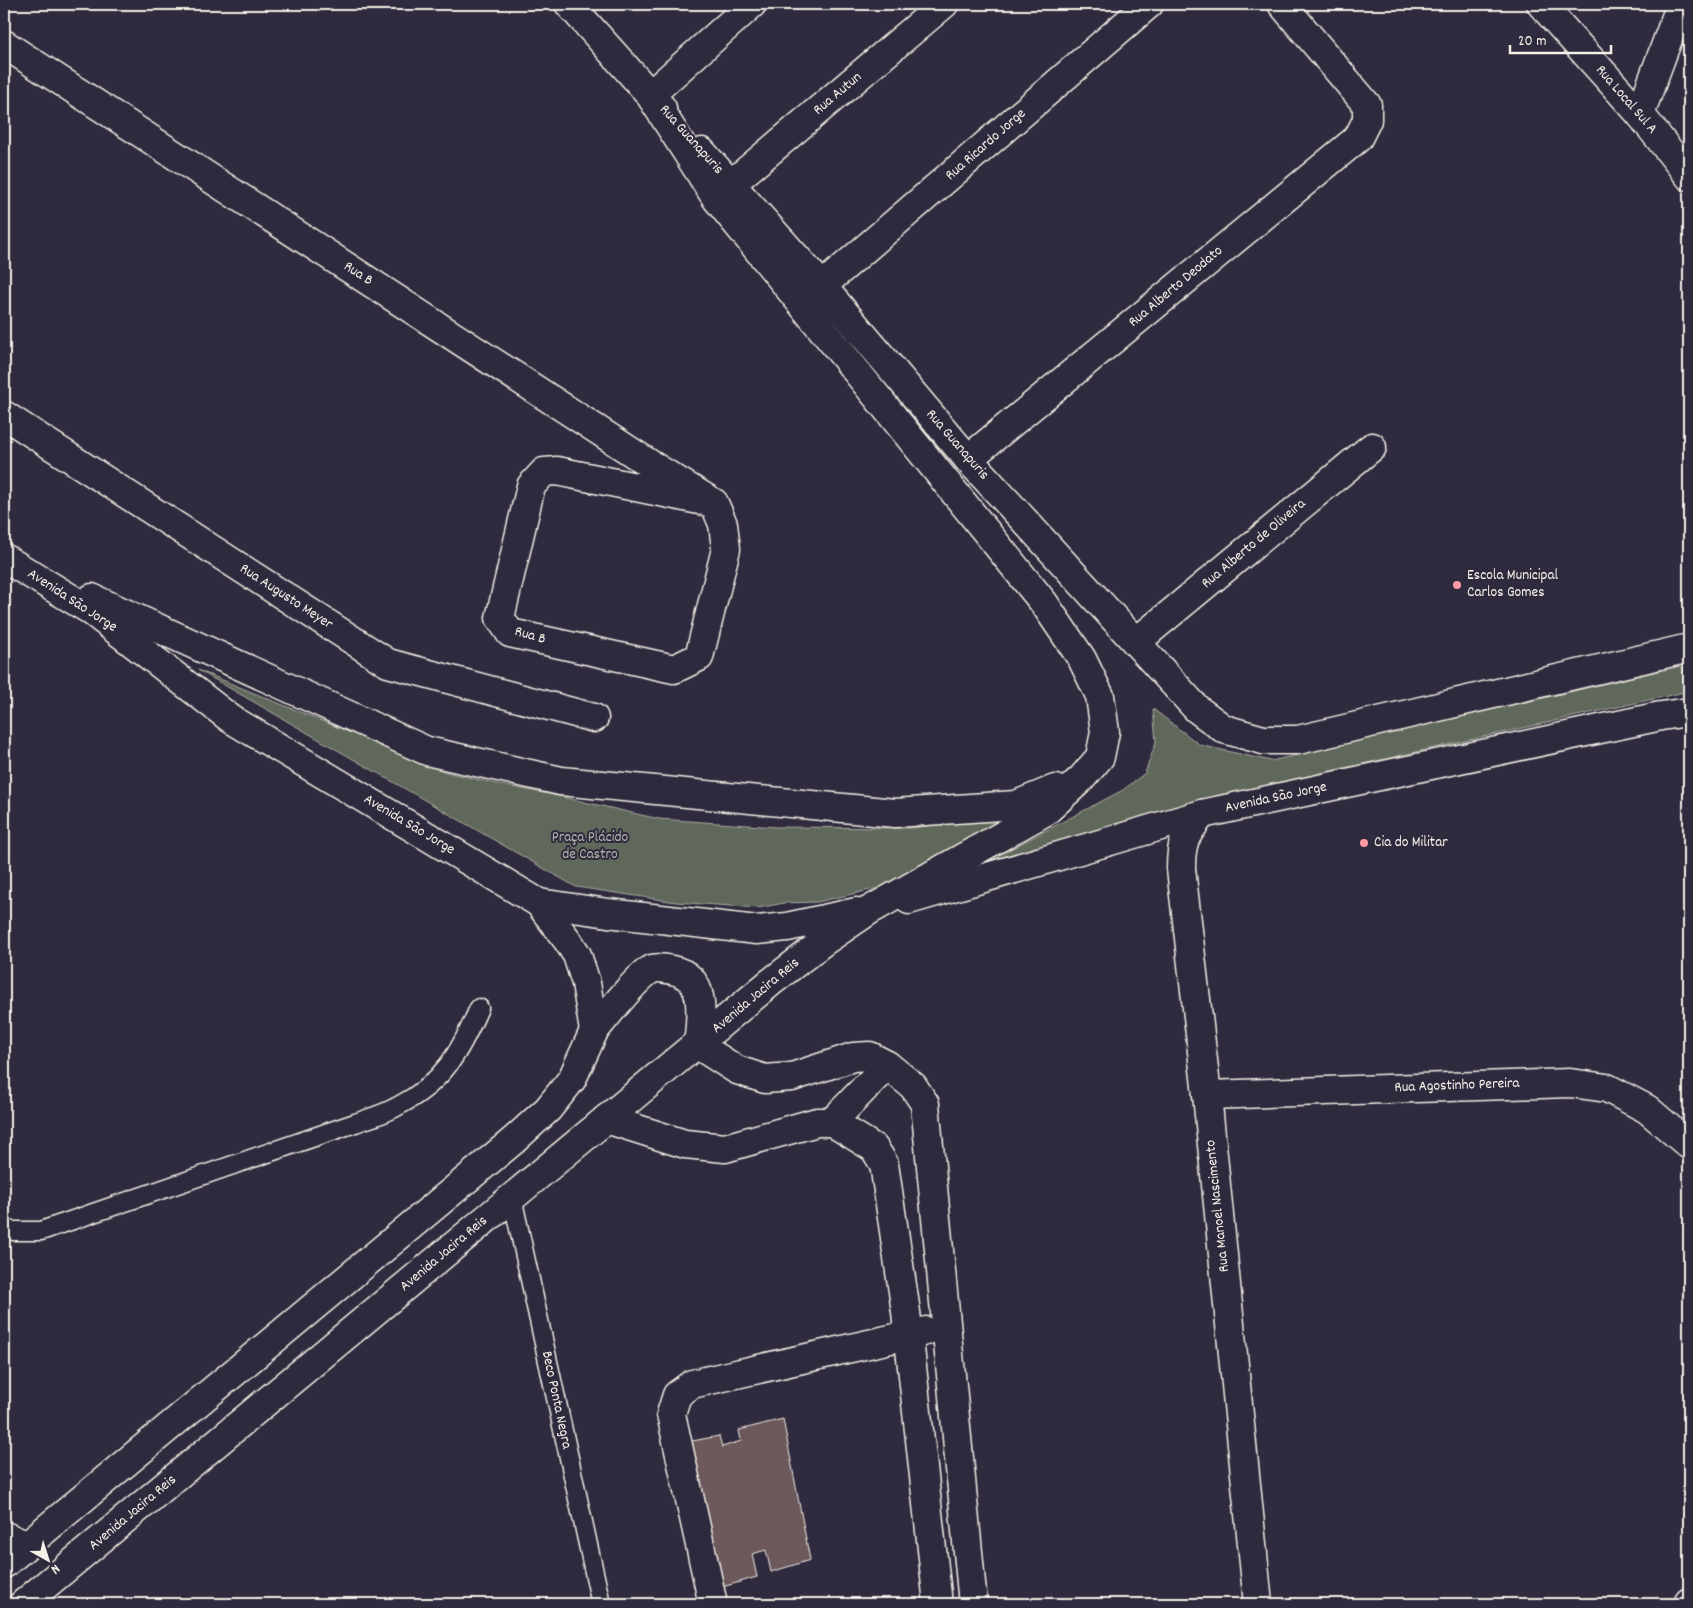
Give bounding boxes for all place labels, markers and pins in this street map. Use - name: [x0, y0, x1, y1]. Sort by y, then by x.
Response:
- place label: Escola Municipal Carlos Gomes: [1467, 565, 1559, 604]
- marker: Escola Municipal Carlos Gomes: [1451, 579, 1463, 591]
- place label: Cia do Militar: [1374, 832, 1448, 854]
- marker: Cia do Militar: [1358, 837, 1370, 849]

